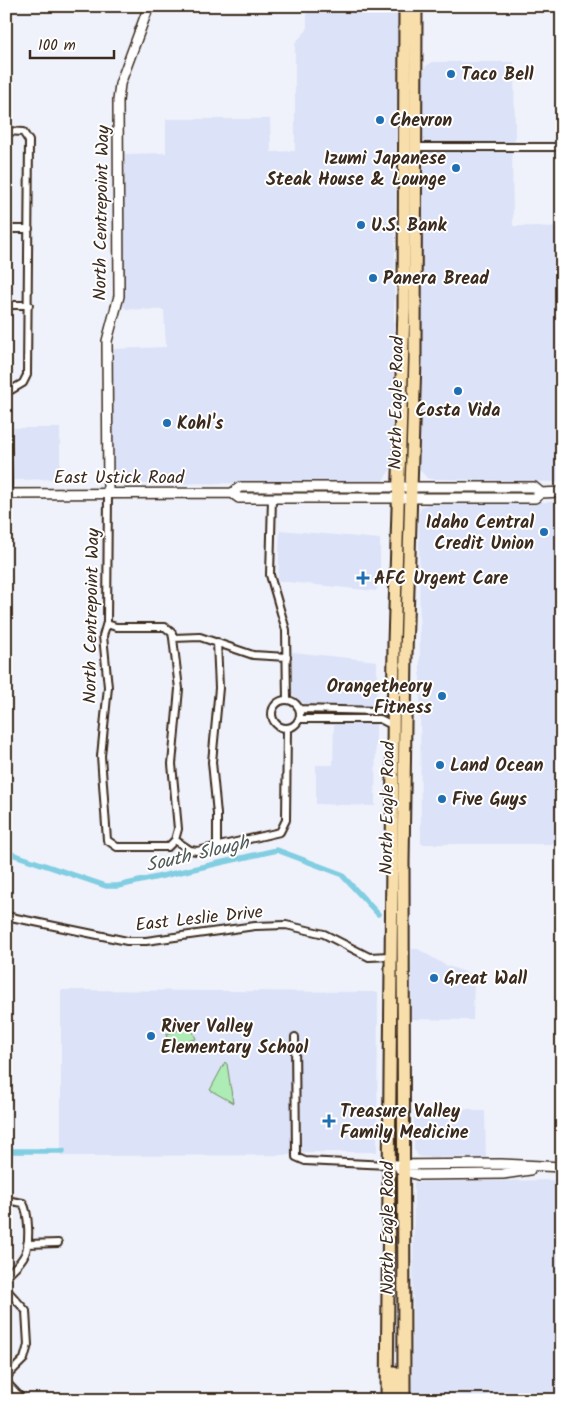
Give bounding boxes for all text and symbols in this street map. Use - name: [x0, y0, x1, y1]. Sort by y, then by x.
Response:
- scale bar: [30, 28, 114, 60]
- text: 100 m: [38, 34, 76, 58]
- place label: Taco Bell: [461, 61, 534, 90]
- marker: Taco Bell: [445, 68, 457, 80]
- place label: Chevron: [390, 107, 452, 136]
- marker: Chevron: [374, 114, 386, 126]
- street label: North Centrepoint Way: [86, 125, 119, 301]
- place label: Izumi Japanese Steak House & Lounge: [266, 145, 446, 195]
- marker: Izumi Japanese Steak House & Lounge: [450, 162, 462, 174]
- place label: U.S. Bank: [371, 212, 447, 241]
- marker: U.S. Bank: [355, 219, 367, 231]
- place label: Panera Bread: [383, 265, 489, 294]
- marker: Panera Bread: [367, 272, 379, 284]
- street label: North Eagle Road: [382, 335, 413, 470]
- marker: Costa Vida: [452, 385, 464, 397]
- place label: Costa Vida: [415, 397, 501, 426]
- place label: Kohl's: [177, 410, 224, 439]
- marker: Kohl's: [161, 417, 173, 429]
- street label: East Ustick Road: [54, 464, 185, 493]
- place label: Idaho Central Credit Union: [426, 509, 534, 559]
- marker: Idaho Central Credit Union: [538, 526, 550, 538]
- street label: North Centrepoint Way: [76, 528, 109, 704]
- place label: AFC Urgent Care: [374, 565, 509, 594]
- marker: AFC Urgent Care: [356, 571, 370, 585]
- place label: Orangetheory Fitness: [327, 673, 433, 723]
- marker: Orangetheory Fitness: [436, 690, 448, 702]
- street label: North Eagle Road: [373, 740, 404, 875]
- place label: Land Ocean: [450, 752, 544, 781]
- marker: Land Ocean: [434, 759, 446, 771]
- place label: Five Guys: [452, 786, 528, 815]
- marker: Five Guys: [436, 793, 448, 805]
- water label: South Slough: [143, 828, 254, 881]
- street label: East Leslie Drive: [134, 898, 264, 941]
- place label: Great Wall: [444, 965, 527, 994]
- marker: Great Wall: [428, 972, 440, 984]
- place label: River Valley Elementary School: [161, 1013, 308, 1063]
- marker: River Valley Elementary School: [145, 1030, 157, 1042]
- place label: Treasure Valley Family Medicine: [340, 1098, 469, 1148]
- marker: Treasure Valley Family Medicine: [322, 1114, 336, 1128]
- street label: North Eagle Road: [374, 1160, 403, 1295]

